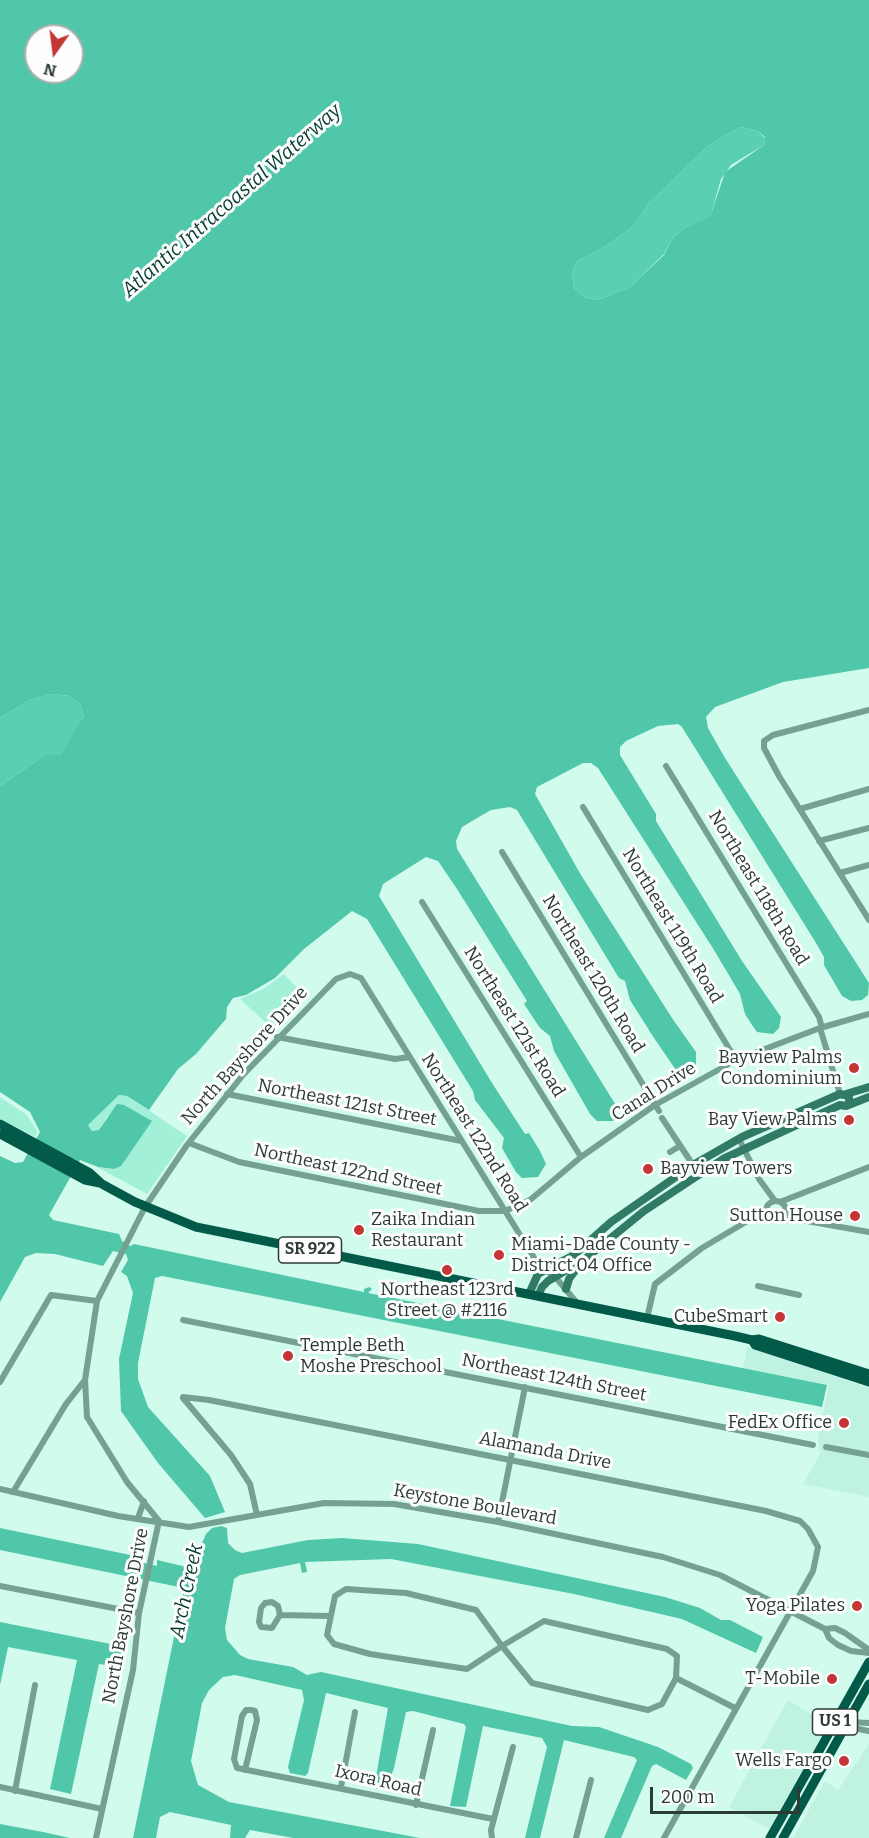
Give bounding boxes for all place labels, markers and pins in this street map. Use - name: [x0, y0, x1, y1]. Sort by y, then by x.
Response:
- place label: Bayview Palms Condominium: [718, 1047, 842, 1090]
- marker: Bayview Palms Condominium: [847, 1061, 861, 1075]
- place label: Bay View Palms: [708, 1109, 837, 1131]
- marker: Bay View Palms: [842, 1113, 856, 1127]
- place label: Bayview Towers: [660, 1158, 792, 1180]
- marker: Bayview Towers: [641, 1162, 655, 1176]
- place label: Sutton House: [729, 1205, 843, 1227]
- place label: Zaika Indian Restaurant: [371, 1209, 475, 1252]
- marker: Sutton House: [848, 1209, 862, 1223]
- marker: Zaika Indian Restaurant: [352, 1223, 366, 1237]
- place label: Miami-Dade County - District 04 Office: [511, 1234, 691, 1276]
- marker: Miami-Dade County - District 04 Office: [492, 1248, 506, 1262]
- marker: Northeast 123rd Street @ #2116: [440, 1263, 454, 1277]
- place label: Northeast 123rd Street @ #2116: [380, 1279, 514, 1322]
- place label: CubeSmart: [674, 1306, 768, 1328]
- marker: CubeSmart: [773, 1310, 787, 1324]
- place label: Temple Beth Moshe Preschool: [300, 1335, 442, 1378]
- marker: Temple Beth Moshe Preschool: [281, 1349, 295, 1363]
- place label: FedEx Office: [728, 1412, 832, 1434]
- marker: FedEx Office: [837, 1416, 851, 1430]
- place label: Yoga Pilates: [746, 1595, 845, 1617]
- marker: Yoga Pilates: [850, 1599, 864, 1613]
- place label: T-Mobile: [745, 1668, 820, 1690]
- marker: T-Mobile: [825, 1672, 839, 1686]
- place label: Wells Fargo: [735, 1750, 832, 1772]
- marker: Wells Fargo: [837, 1754, 851, 1768]

